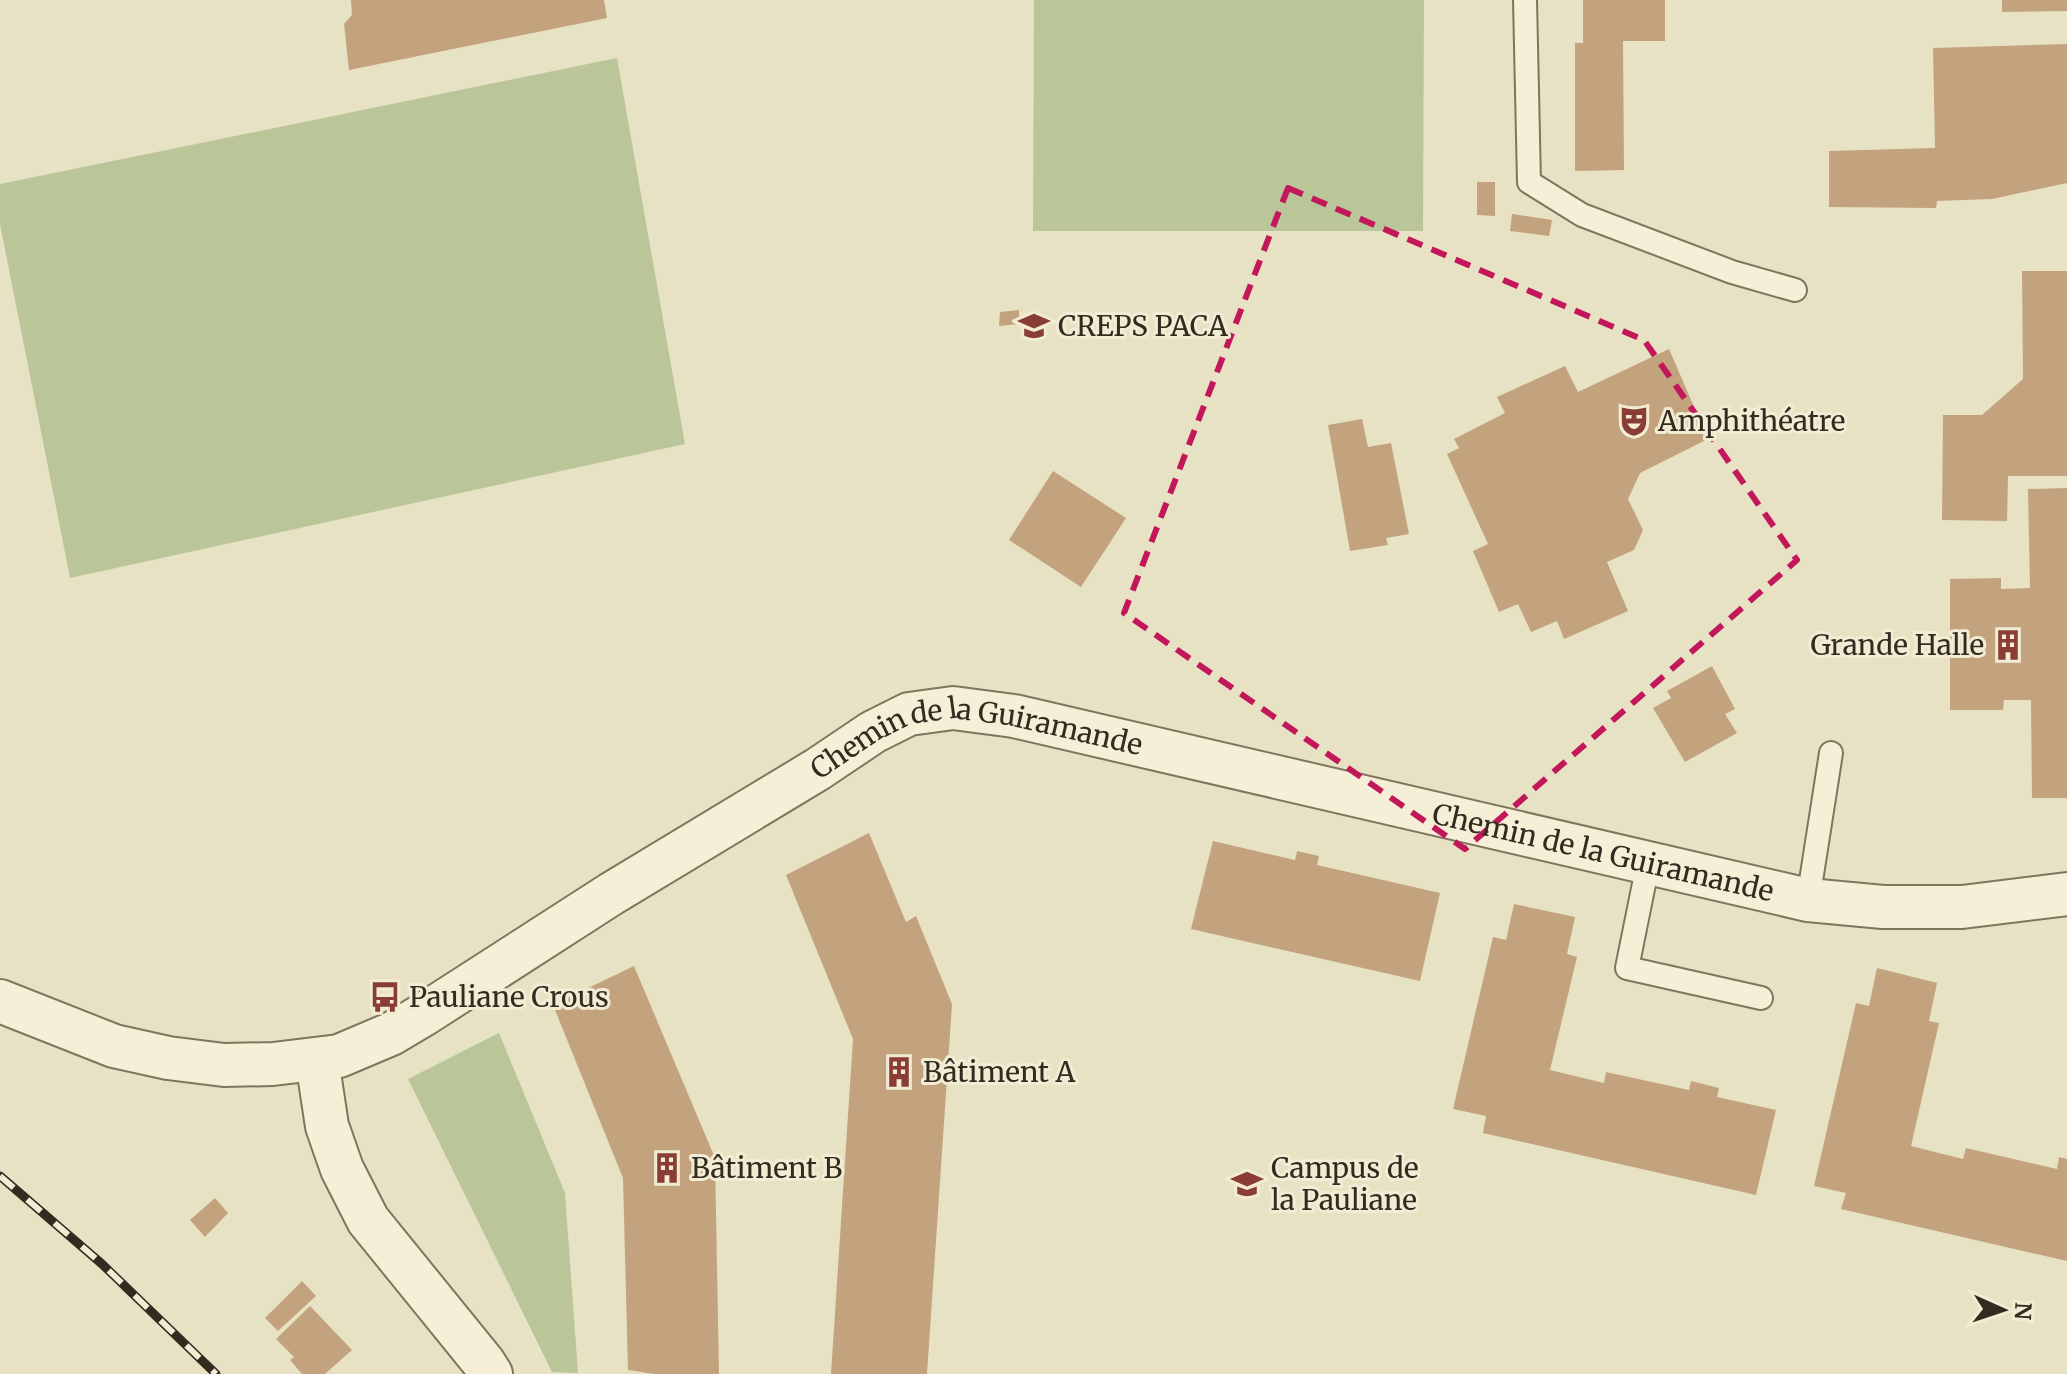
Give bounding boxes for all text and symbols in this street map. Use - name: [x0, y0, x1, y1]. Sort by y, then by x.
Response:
- place label: CREPS PACA: [1058, 308, 1228, 344]
- school or university icon: CREPS PACA: [1017, 309, 1051, 343]
- place label: Amphithéatre: [1657, 403, 1845, 439]
- theatre icon: Amphithéatre: [1617, 404, 1651, 438]
- place label: Grande Halle: [1811, 627, 1984, 663]
- building icon: Grande Halle: [1991, 628, 2025, 662]
- street label: Chemin de la Guiramande: [803, 690, 1146, 787]
- street label: Chemin de la Guiramande: [1429, 796, 1777, 909]
- place label: Pauliane Crous: [409, 979, 609, 1015]
- bus stop icon: Pauliane Crous: [368, 980, 402, 1014]
- place label: Bâtiment A: [923, 1054, 1076, 1090]
- building icon: Bâtiment A: [882, 1055, 916, 1089]
- place label: Bâtiment B: [691, 1150, 842, 1186]
- place label: Campus de la Pauliane: [1271, 1150, 1419, 1218]
- building icon: Bâtiment B: [650, 1151, 684, 1185]
- school or university icon: Campus de la Pauliane: [1230, 1167, 1264, 1201]
- north arrow: [1963, 1270, 2043, 1350]
- text: N: [2009, 1302, 2037, 1321]

